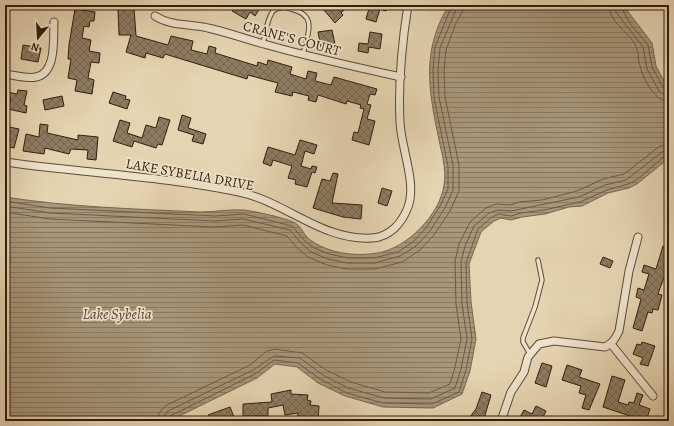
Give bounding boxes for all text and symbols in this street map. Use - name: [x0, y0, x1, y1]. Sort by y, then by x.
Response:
- street label: CRANE'S COURT: [241, 16, 343, 61]
- north arrow: [18, 18, 58, 58]
- text: N: [29, 39, 41, 55]
- street label: LAKE SYBELIA DRIVE: [124, 154, 256, 195]
- water label: Lake Sybelia: [82, 304, 152, 324]

